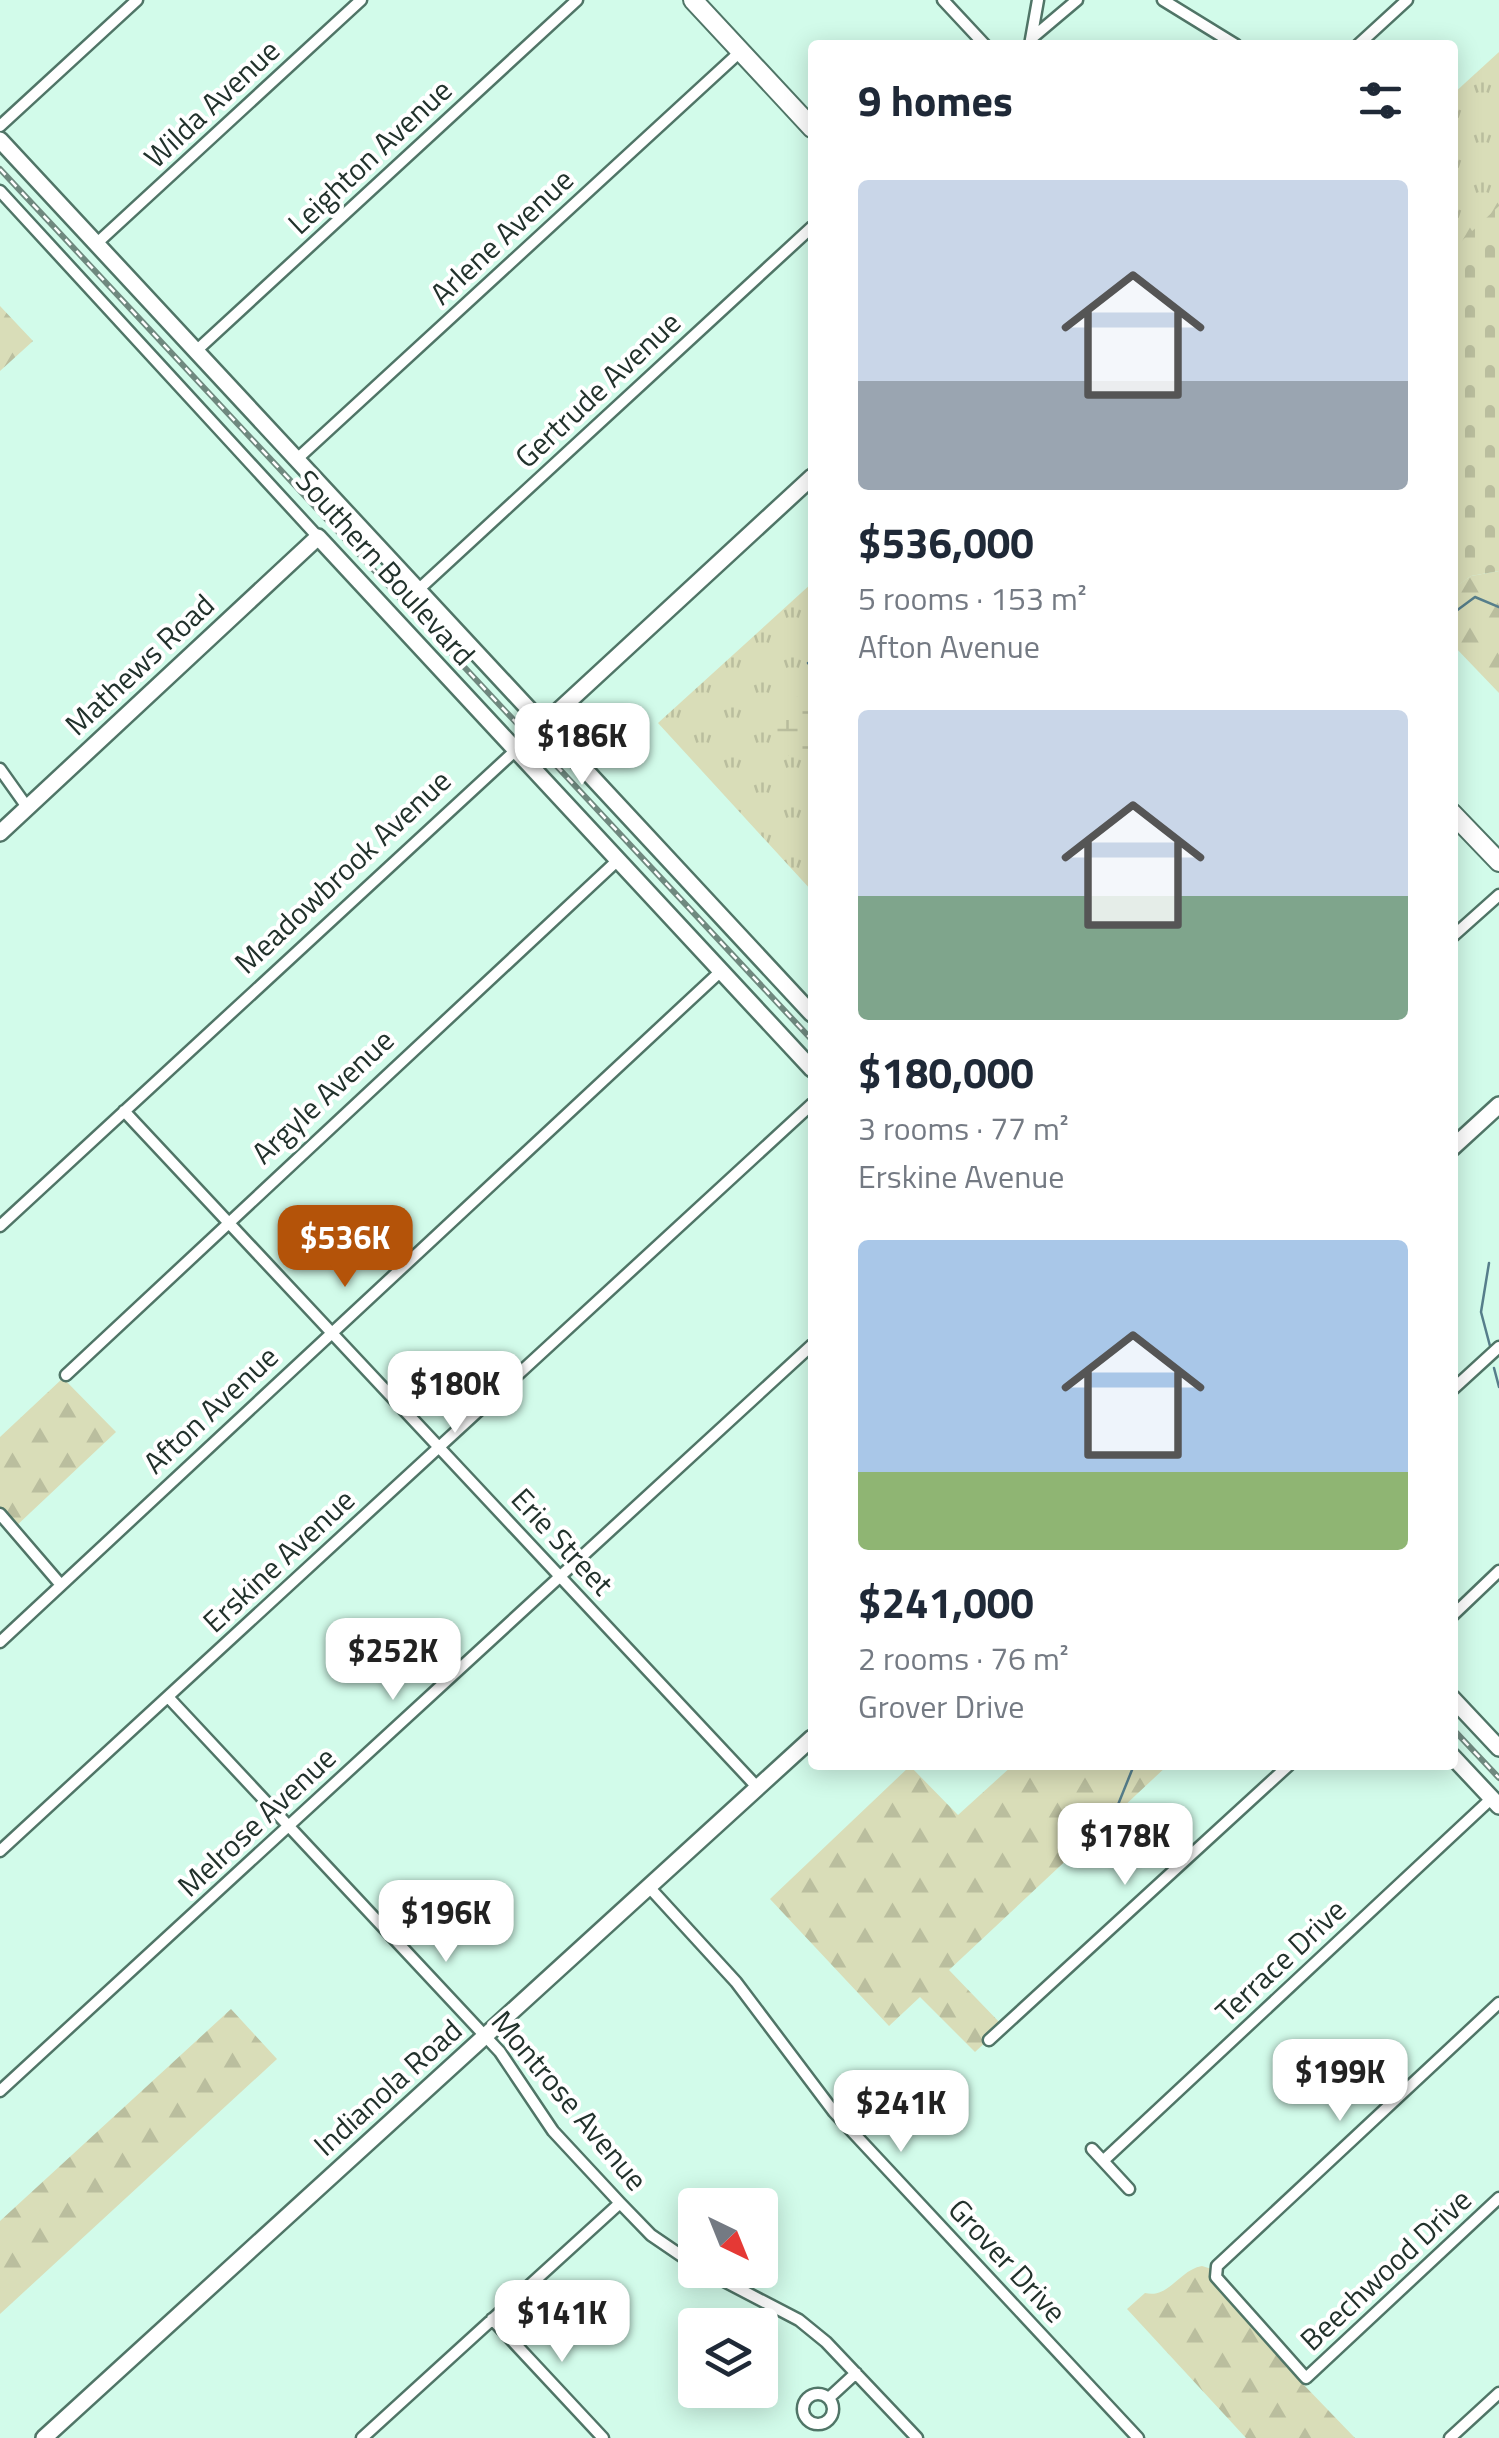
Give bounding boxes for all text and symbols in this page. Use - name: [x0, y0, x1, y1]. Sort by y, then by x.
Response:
- street label: Wilda Avenue: [133, 28, 290, 179]
- street label: Leighton Avenue: [277, 68, 462, 245]
- text: 9 homes: [858, 68, 1013, 132]
- icon: filters: [1353, 73, 1408, 128]
- street label: Arlene Avenue: [419, 157, 584, 315]
- icon: home: [1043, 245, 1223, 425]
- street label: Gertrude Avenue: [504, 300, 691, 478]
- street label: Southern Boulevard: [285, 459, 487, 676]
- text: $536,000: [858, 510, 1034, 574]
- text: 5 rooms · 153 m²: [858, 574, 1087, 622]
- street label: Mathews Road: [54, 583, 225, 746]
- text: Afton Avenue: [858, 622, 1040, 670]
- pin: $186K: [512, 703, 652, 788]
- text: $186K: [537, 711, 627, 759]
- street label: Meadowbrook Avenue: [224, 758, 461, 984]
- icon: home: [1043, 775, 1223, 955]
- street label: Argyle Avenue: [241, 1018, 404, 1175]
- text: $180,000: [858, 1040, 1034, 1104]
- text: 3 rooms · 77 m²: [858, 1104, 1069, 1152]
- text: Erskine Avenue: [858, 1152, 1064, 1200]
- pin: $536K: [275, 1205, 415, 1290]
- text: $536K: [300, 1213, 390, 1261]
- icon: home: [1043, 1305, 1223, 1485]
- street label: Afton Avenue: [132, 1334, 288, 1484]
- pin: $180K: [385, 1351, 525, 1436]
- text: $180K: [410, 1359, 500, 1407]
- street label: Erskine Avenue: [192, 1477, 365, 1643]
- street label: Erie Street: [501, 1477, 625, 1606]
- text: $241,000: [858, 1570, 1034, 1634]
- pin: $252K: [323, 1618, 463, 1703]
- text: $252K: [348, 1626, 438, 1674]
- text: 2 rooms · 76 m²: [858, 1634, 1069, 1682]
- text: Grover Drive: [858, 1682, 1024, 1730]
- street label: Melrose Avenue: [167, 1735, 346, 1907]
- pin: $178K: [1055, 1803, 1195, 1888]
- text: $178K: [1080, 1811, 1170, 1859]
- pin: $196K: [376, 1880, 516, 1965]
- street label: Terrace Drive: [1205, 1887, 1356, 2033]
- text: $196K: [401, 1888, 491, 1936]
- street label: Montrose Avenue: [481, 2000, 659, 2201]
- street label: Indianola Road: [303, 2008, 472, 2167]
- pin: $199K: [1270, 2039, 1410, 2124]
- text: $199K: [1295, 2047, 1385, 2095]
- pin: $241K: [831, 2070, 971, 2155]
- text: $241K: [856, 2078, 946, 2126]
- street label: Beechwood Drive: [1289, 2177, 1482, 2361]
- north arrow: [678, 2188, 778, 2288]
- map controls: [678, 2188, 778, 2408]
- street label: Grover Drive: [938, 2188, 1078, 2333]
- pin: $141K: [492, 2280, 632, 2365]
- text: $141K: [517, 2288, 607, 2336]
- button: layers: [678, 2308, 778, 2408]

